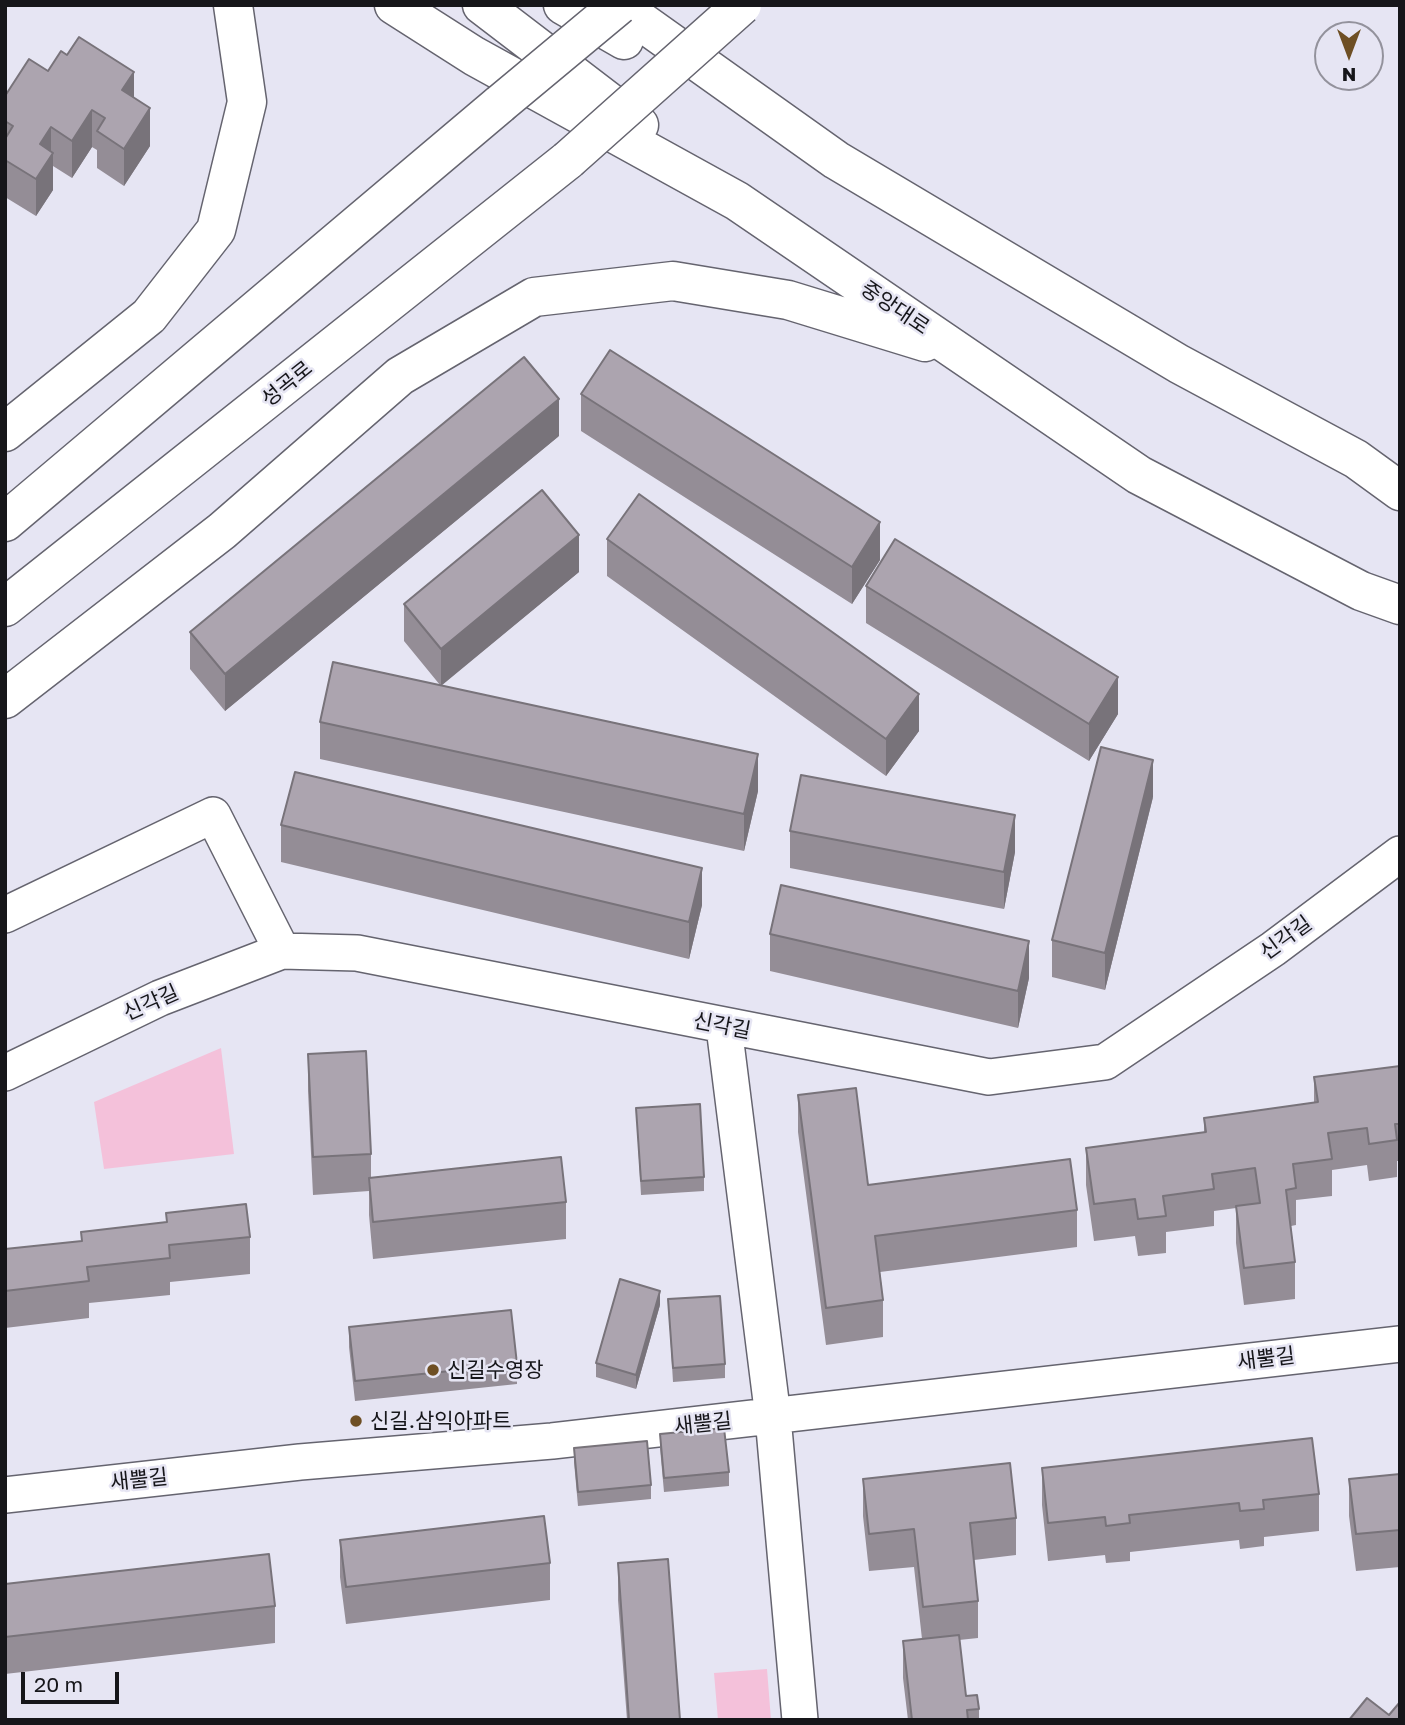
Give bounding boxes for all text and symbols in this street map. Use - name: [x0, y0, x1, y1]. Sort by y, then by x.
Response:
- north arrow: [1314, 21, 1384, 91]
- text: N: [1342, 64, 1356, 87]
- street label: 중앙대로: [856, 276, 934, 340]
- street label: 성곡로: [257, 356, 317, 412]
- street label: 신각길: [1255, 911, 1317, 965]
- street label: 신각길: [119, 980, 183, 1026]
- street label: 신각길: [691, 1008, 753, 1044]
- street label: 새뿔길: [1236, 1343, 1296, 1375]
- place label: 신길수영장: [447, 1357, 544, 1383]
- marker: 신길수영장: [425, 1362, 441, 1378]
- place label: 신길.삼익아파트: [370, 1408, 512, 1434]
- street label: 새뿔길: [673, 1408, 733, 1440]
- marker: 신길.삼익아파트: [348, 1413, 364, 1429]
- street label: 새뿔길: [109, 1464, 169, 1496]
- scale bar: [24, 1658, 122, 1702]
- text: 20 m: [34, 1671, 83, 1697]

